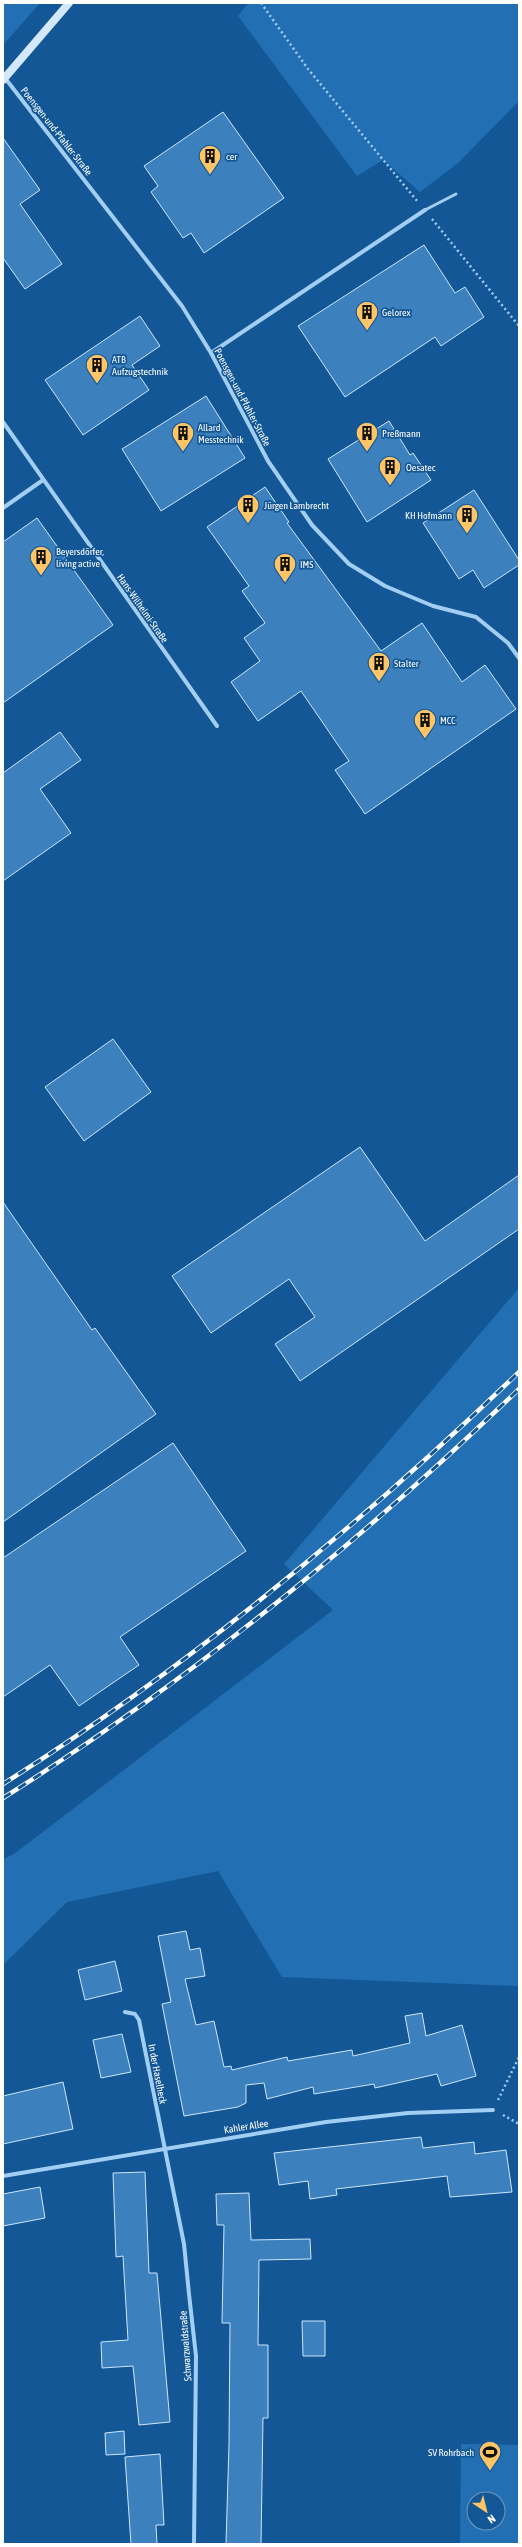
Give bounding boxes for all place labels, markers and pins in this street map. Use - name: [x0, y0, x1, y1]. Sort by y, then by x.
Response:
- building icon: cer: [197, 143, 223, 176]
- place label: cer: [226, 151, 238, 162]
- building icon: Gelorex: [354, 299, 380, 332]
- place label: Gelorex: [382, 307, 411, 318]
- building icon: ATB Aufzugstechnik: [84, 352, 110, 385]
- place label: ATB Aufzugstechnik: [112, 354, 169, 377]
- building icon: Allard Messtechnik: [170, 420, 196, 453]
- building icon: Preßmann: [354, 420, 380, 453]
- place label: Allard Messtechnik: [198, 422, 244, 445]
- place label: Preßmann: [382, 428, 421, 439]
- building icon: Oesatec: [377, 454, 403, 487]
- place label: Oesatec: [406, 462, 436, 473]
- building icon: Jürgen Lambrecht: [235, 492, 261, 525]
- place label: Jürgen Lambrecht: [264, 500, 329, 511]
- building icon: KH Hofmann: [454, 502, 480, 535]
- place label: KH Hofmann: [405, 510, 452, 521]
- building icon: Beyersdörfer, living active: [28, 544, 54, 577]
- place label: Beyersdörfer, living active: [56, 546, 104, 569]
- building icon: IMS: [272, 551, 298, 584]
- place label: IMS: [300, 559, 313, 570]
- building icon: Stalter: [366, 650, 392, 683]
- place label: Stalter: [394, 658, 420, 669]
- building icon: MCC: [412, 707, 438, 740]
- place label: MCC: [440, 715, 456, 726]
- sports icon: SV Rohrbach: [477, 2439, 503, 2472]
- place label: SV Rohrbach: [428, 2447, 474, 2458]

